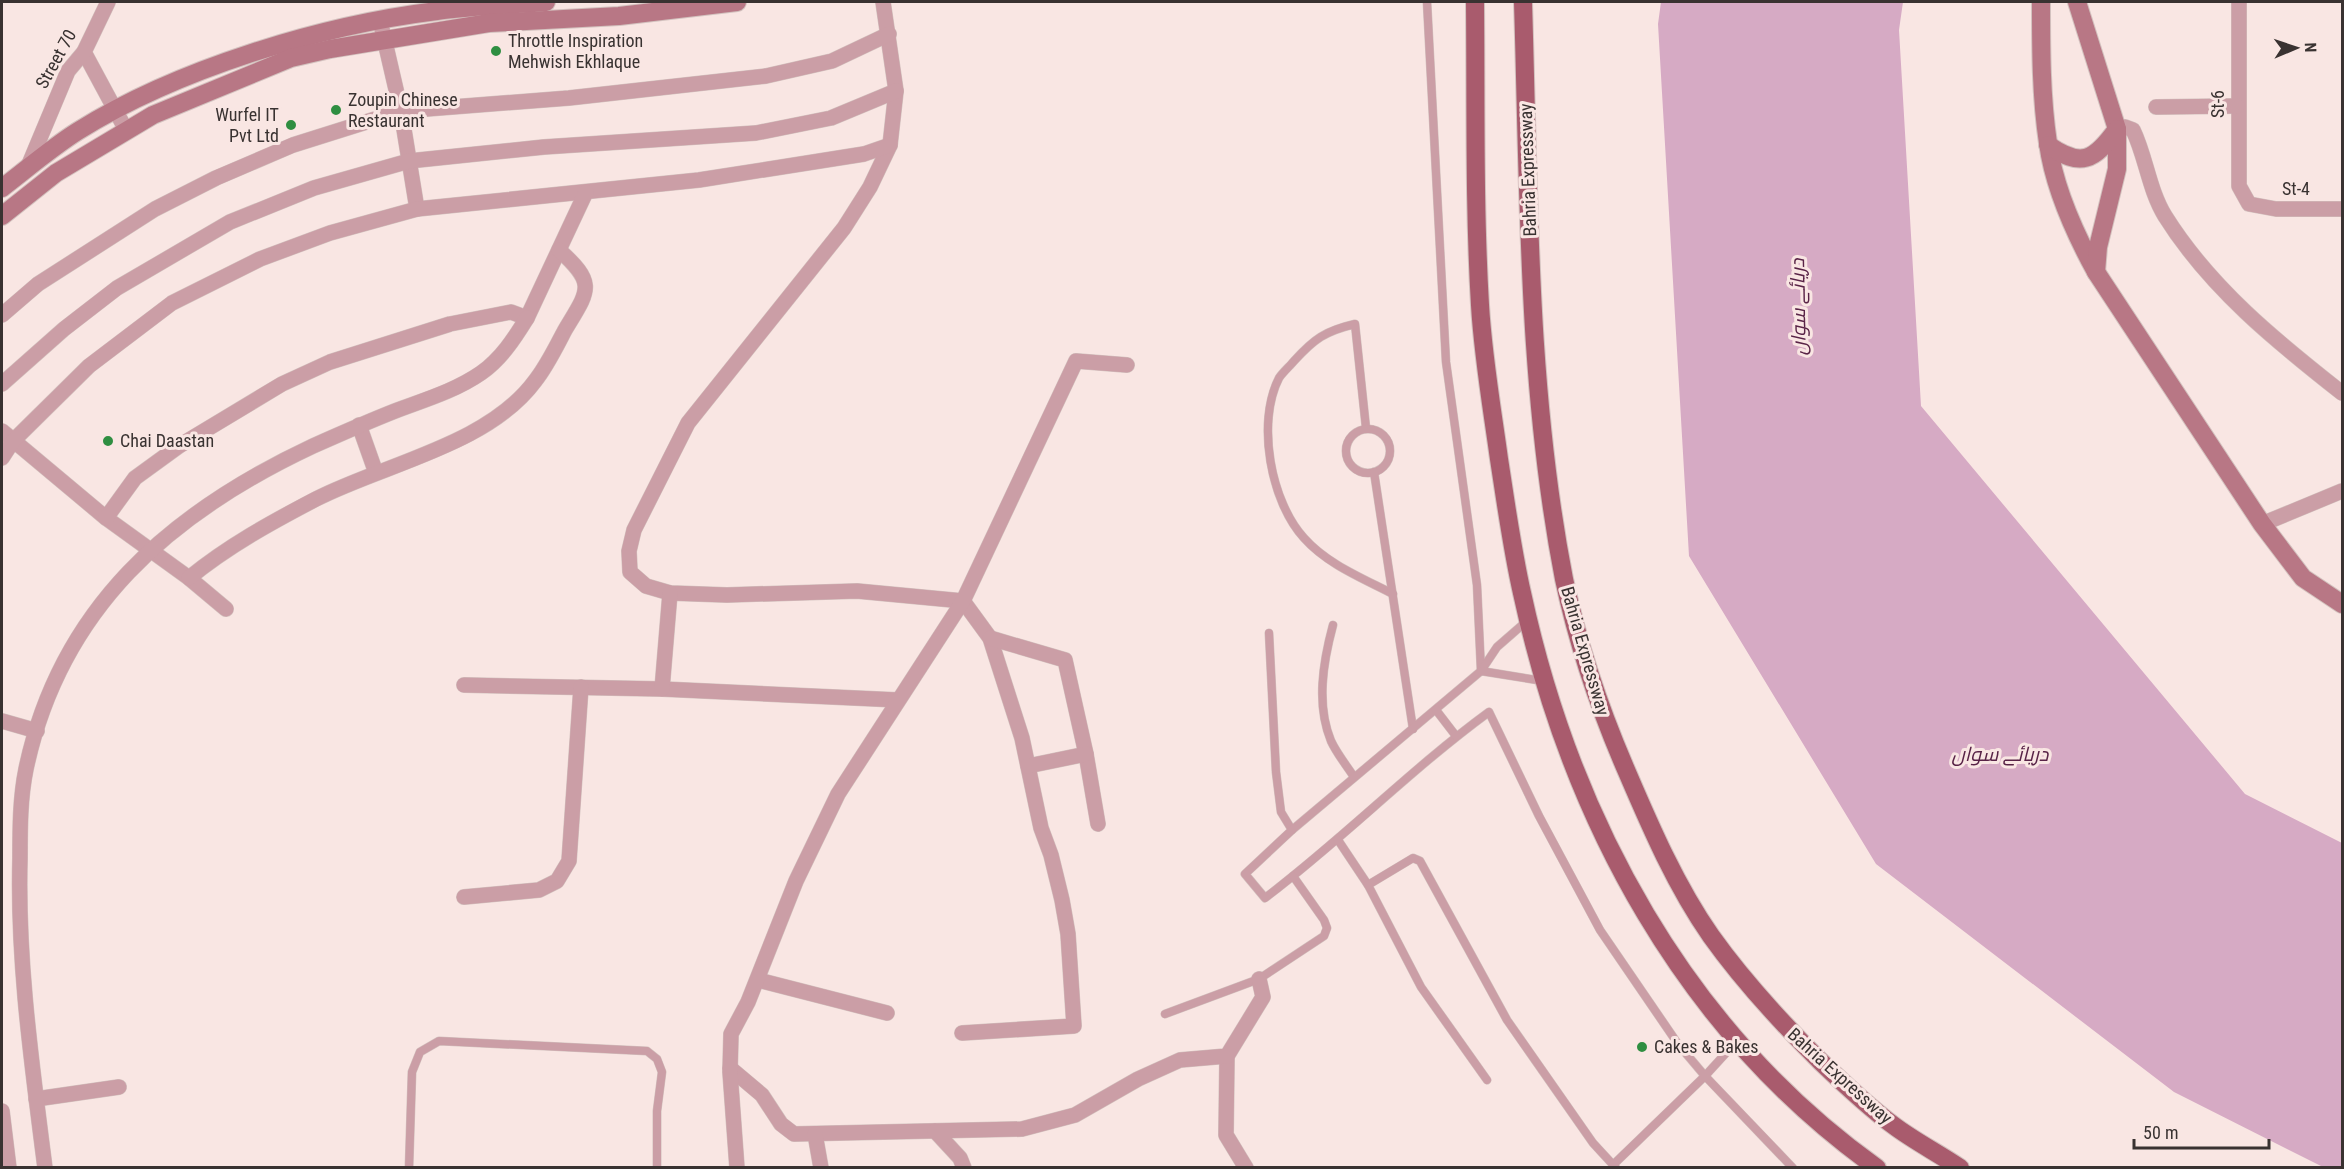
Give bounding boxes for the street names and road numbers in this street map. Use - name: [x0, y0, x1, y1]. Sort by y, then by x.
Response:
- street label: Street 70: [31, 26, 80, 92]
- street label: St-6: [2207, 90, 2228, 118]
- street label: Bahria Expressway: [1515, 103, 1540, 237]
- street label: St-4: [2282, 178, 2310, 199]
- street label: Bahria Expressway: [1557, 584, 1614, 718]
- street label: Bahria Expressway: [1784, 1023, 1897, 1128]

